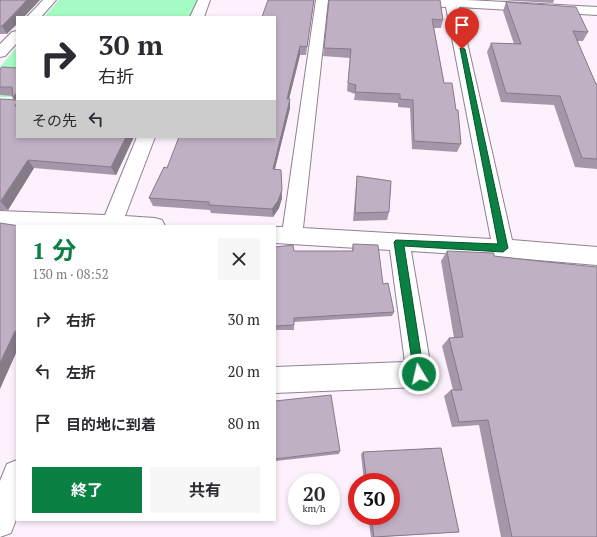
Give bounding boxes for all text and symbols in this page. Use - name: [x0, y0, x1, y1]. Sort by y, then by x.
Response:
- pin: [445, 8, 479, 49]
- icon: arrive: [451, 14, 473, 36]
- text: 30 m: [98, 26, 163, 63]
- icon: right: [32, 32, 84, 84]
- text: 右折: [98, 64, 134, 88]
- icon: left: [85, 108, 107, 130]
- text: その先: [32, 110, 77, 130]
- text: 1 分: [32, 234, 76, 266]
- button: close: [218, 238, 260, 280]
- text: 130 m · 08:52: [32, 265, 109, 283]
- icon: right: [32, 308, 54, 330]
- text: 30 m: [227, 309, 260, 329]
- text: 右折: [66, 310, 96, 330]
- position arrow: [398, 353, 440, 395]
- icon: left: [32, 360, 54, 382]
- text: 20 m: [227, 361, 260, 381]
- text: 左折: [66, 362, 96, 382]
- icon: arrive: [32, 412, 54, 434]
- text: 80 m: [227, 413, 260, 433]
- text: 目的地に到着: [66, 414, 156, 434]
- button: 終了: [32, 467, 142, 513]
- button: 共有: [150, 467, 260, 513]
- speed limit sign: 30: [348, 473, 400, 525]
- text: 20: [303, 480, 325, 507]
- text: km/h: [302, 502, 326, 515]

